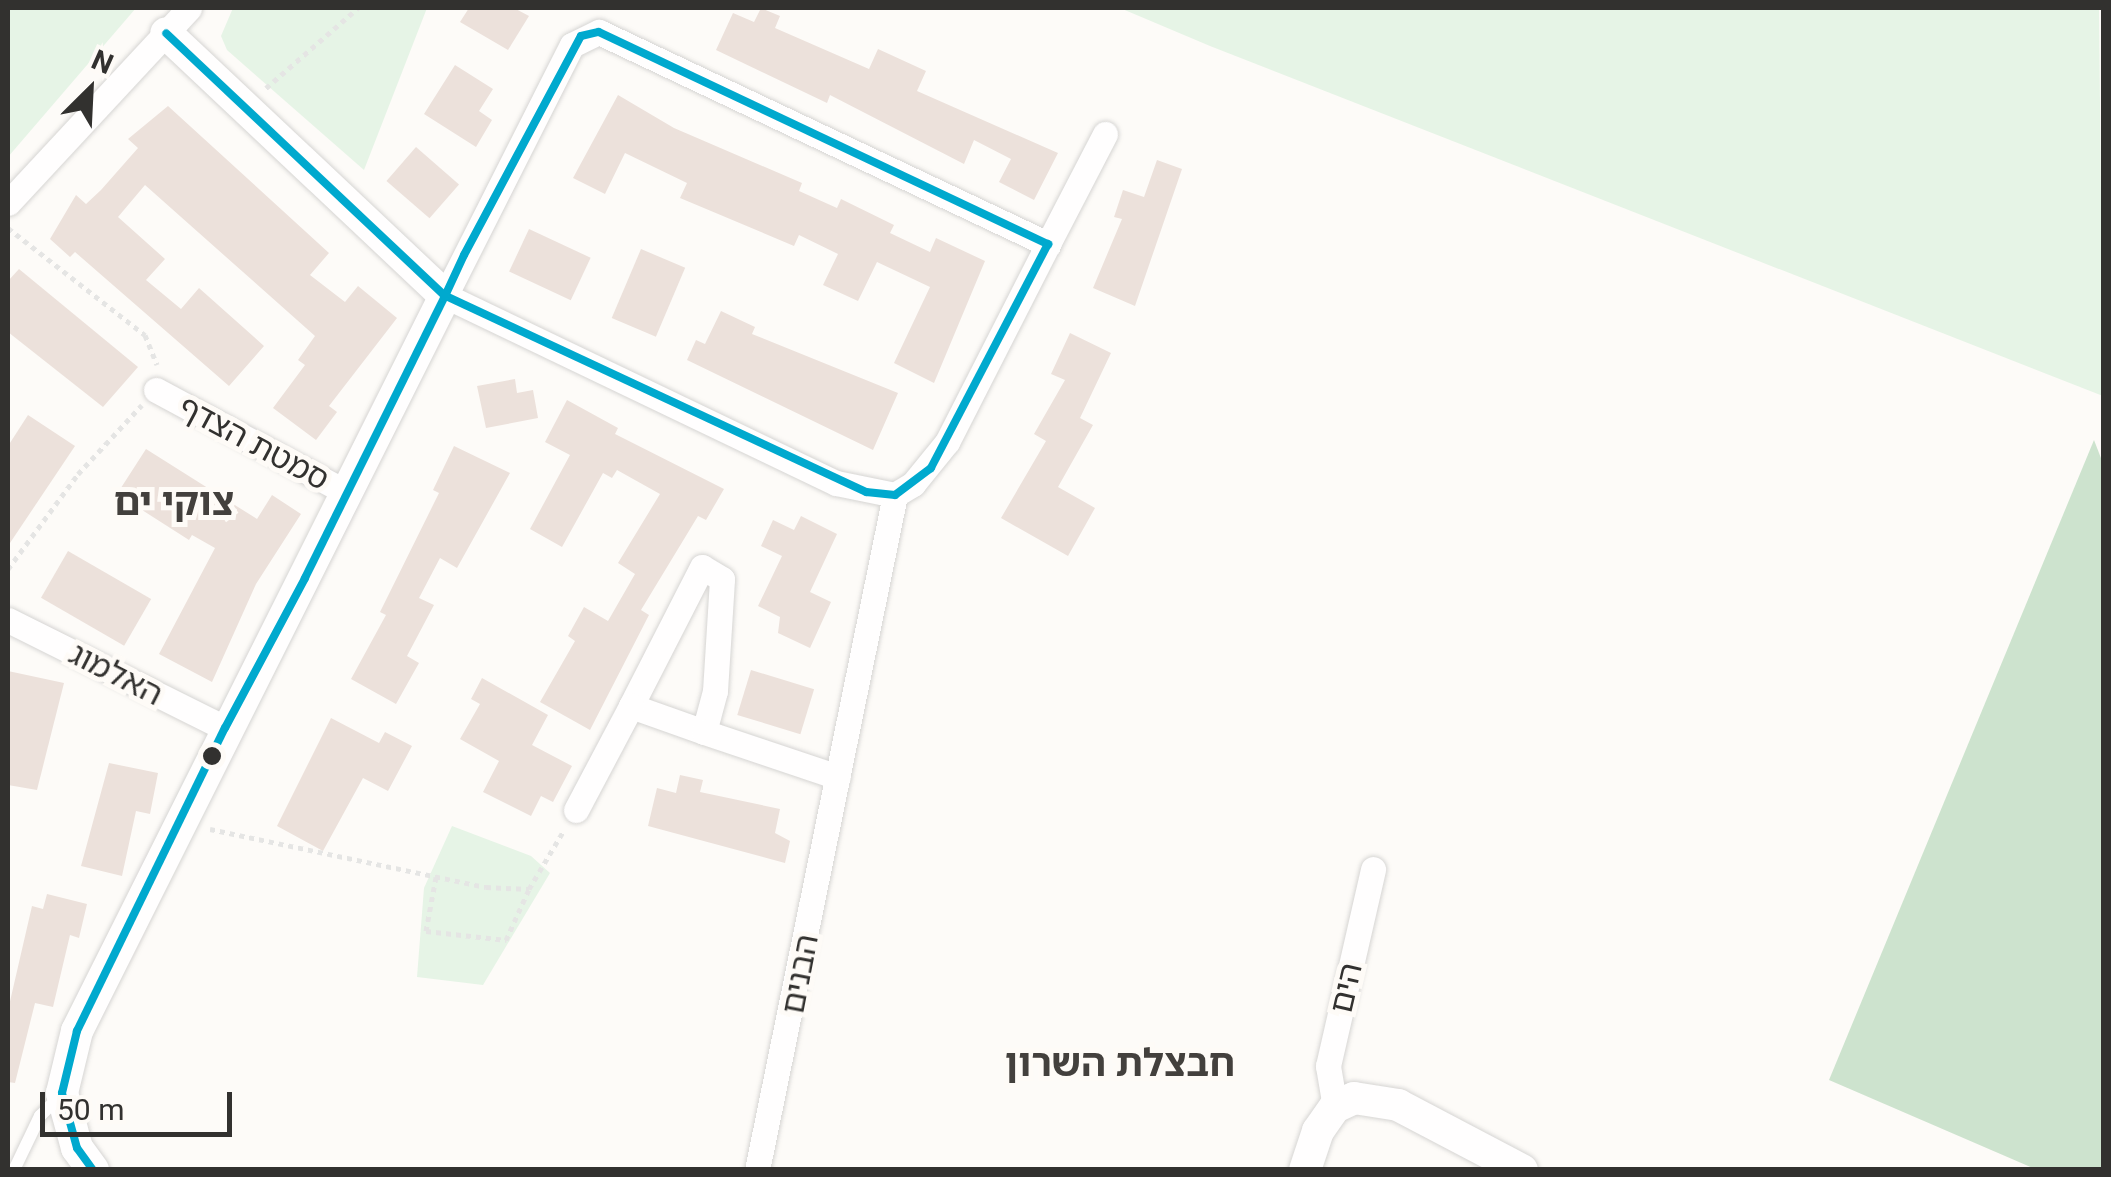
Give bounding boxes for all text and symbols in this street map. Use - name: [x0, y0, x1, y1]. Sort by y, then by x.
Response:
- north arrow: [40, 40, 140, 140]
- text: N: [87, 43, 118, 81]
- street label: סמטת הצדף: [172, 387, 336, 499]
- district label: צוקי ים: [114, 480, 234, 526]
- street label: האלמוג: [63, 634, 169, 714]
- unlabelled marker: [202, 746, 222, 766]
- street label: הבנים: [773, 931, 827, 1017]
- street label: הים: [1322, 959, 1370, 1017]
- district label: חבצלת השרון: [1005, 1041, 1235, 1087]
- scale bar: [45, 1072, 238, 1134]
- text: 50 m: [57, 1092, 124, 1127]

